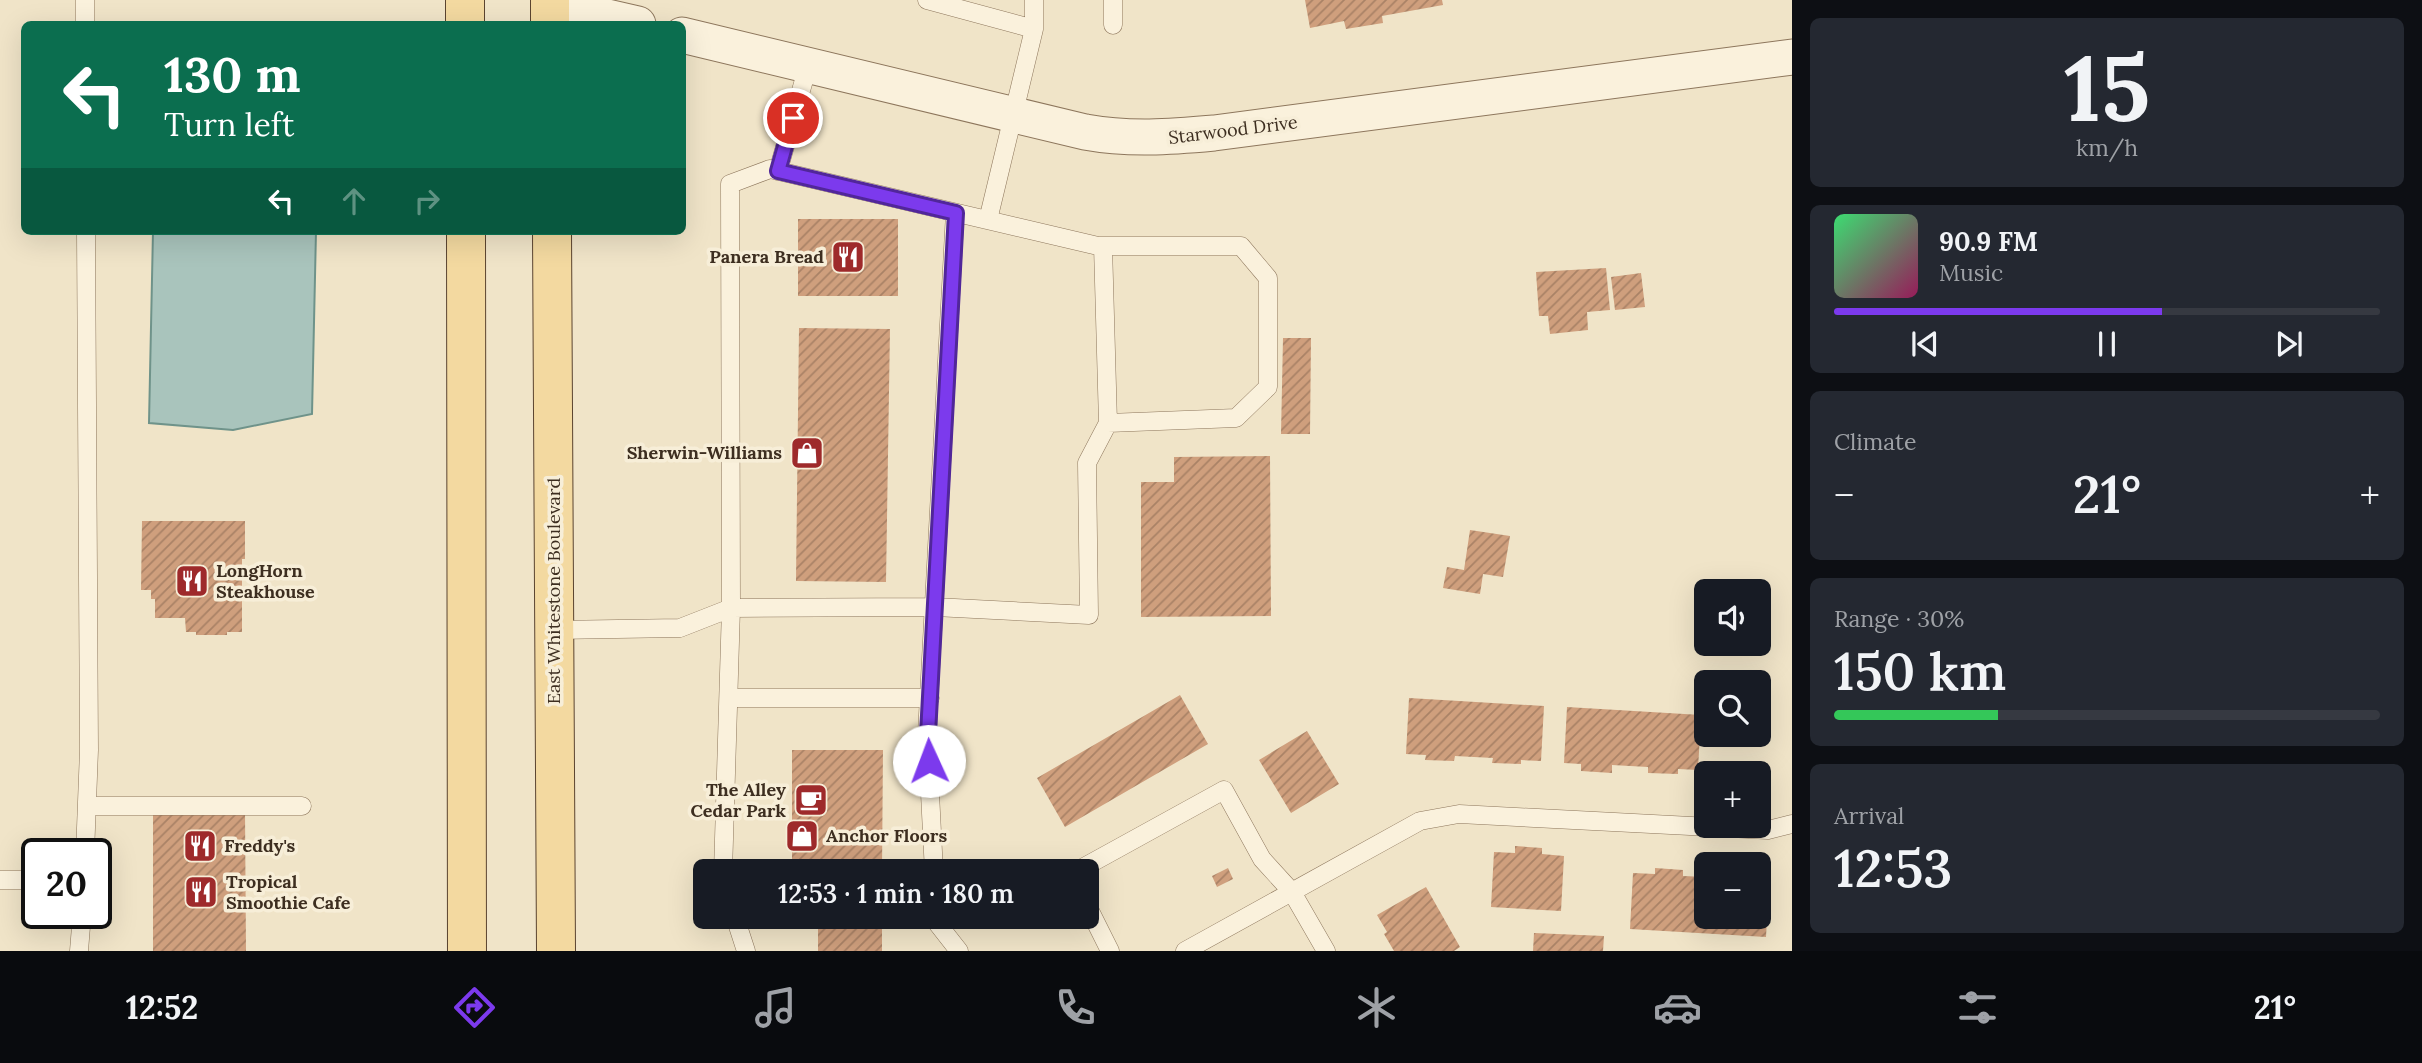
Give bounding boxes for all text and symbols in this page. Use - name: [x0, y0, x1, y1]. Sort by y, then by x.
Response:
- text: 15: [2064, 29, 2150, 146]
- text: 130 m: [164, 43, 300, 105]
- icon: left: [49, 49, 140, 140]
- pin: [763, 88, 823, 148]
- icon: arrive: [774, 99, 812, 137]
- text: Turn left: [164, 104, 294, 145]
- street label: Starwood Drive: [1167, 110, 1299, 149]
- text: km/h: [2076, 133, 2138, 162]
- icon: left: [262, 182, 300, 220]
- icon: ahead: [335, 182, 373, 220]
- icon: right: [408, 182, 446, 220]
- text: 90.9 FM: [1939, 225, 2038, 258]
- restaurant icon: Panera Bread: [829, 238, 867, 276]
- place label: Panera Bread: [709, 245, 824, 268]
- text: Music: [1939, 258, 2003, 287]
- icon: previous: [1906, 325, 1944, 363]
- icon: pause: [2088, 325, 2126, 363]
- icon: next: [2270, 325, 2308, 363]
- text: Climate: [1834, 427, 1916, 456]
- shop icon: Sherwin-Williams: [788, 434, 826, 472]
- place label: Sherwin-Williams: [627, 441, 782, 464]
- text: 21°: [2073, 461, 2141, 527]
- text: −: [1834, 471, 1854, 519]
- text: +: [2360, 471, 2380, 519]
- street label: East Whitestone Boulevard: [542, 477, 565, 704]
- place label: LongHorn Steakhouse: [216, 559, 315, 603]
- restaurant icon: LongHorn Steakhouse: [173, 562, 211, 600]
- map controls: [1694, 579, 1771, 929]
- button: sound: [1694, 579, 1771, 656]
- text: Range · 30%: [1834, 604, 1964, 633]
- text: 150 km: [1834, 638, 2006, 704]
- button: search: [1694, 670, 1771, 747]
- position arrow: [892, 724, 966, 798]
- button: +: [1694, 761, 1771, 838]
- place label: The Alley Cedar Park: [690, 778, 786, 822]
- cafe icon: The Alley Cedar Park: [792, 781, 830, 819]
- text: Arrival: [1834, 801, 1904, 830]
- shop icon: Anchor Floors: [783, 817, 821, 855]
- place label: Anchor Floors: [826, 824, 947, 847]
- restaurant icon: Freddy's: [181, 827, 219, 865]
- place label: Freddy's: [224, 834, 296, 857]
- text: 12:53: [1834, 835, 1952, 901]
- speed limit sign: 20: [21, 838, 112, 929]
- button: −: [1694, 852, 1771, 929]
- place label: Tropical Smoothie Cafe: [226, 870, 351, 914]
- restaurant icon: Tropical Smoothie Cafe: [182, 873, 220, 911]
- text: 12:53 · 1 min · 180 m: [778, 877, 1014, 910]
- icon: directions: [450, 983, 499, 1032]
- icon: music: [751, 983, 800, 1032]
- icon: phone: [1051, 983, 1100, 1032]
- icon: climate: [1352, 983, 1401, 1032]
- icon: car: [1653, 983, 1702, 1032]
- icon: filters: [1953, 983, 2002, 1032]
- text: 12:52: [126, 987, 198, 1028]
- text: 21°: [2254, 987, 2296, 1028]

